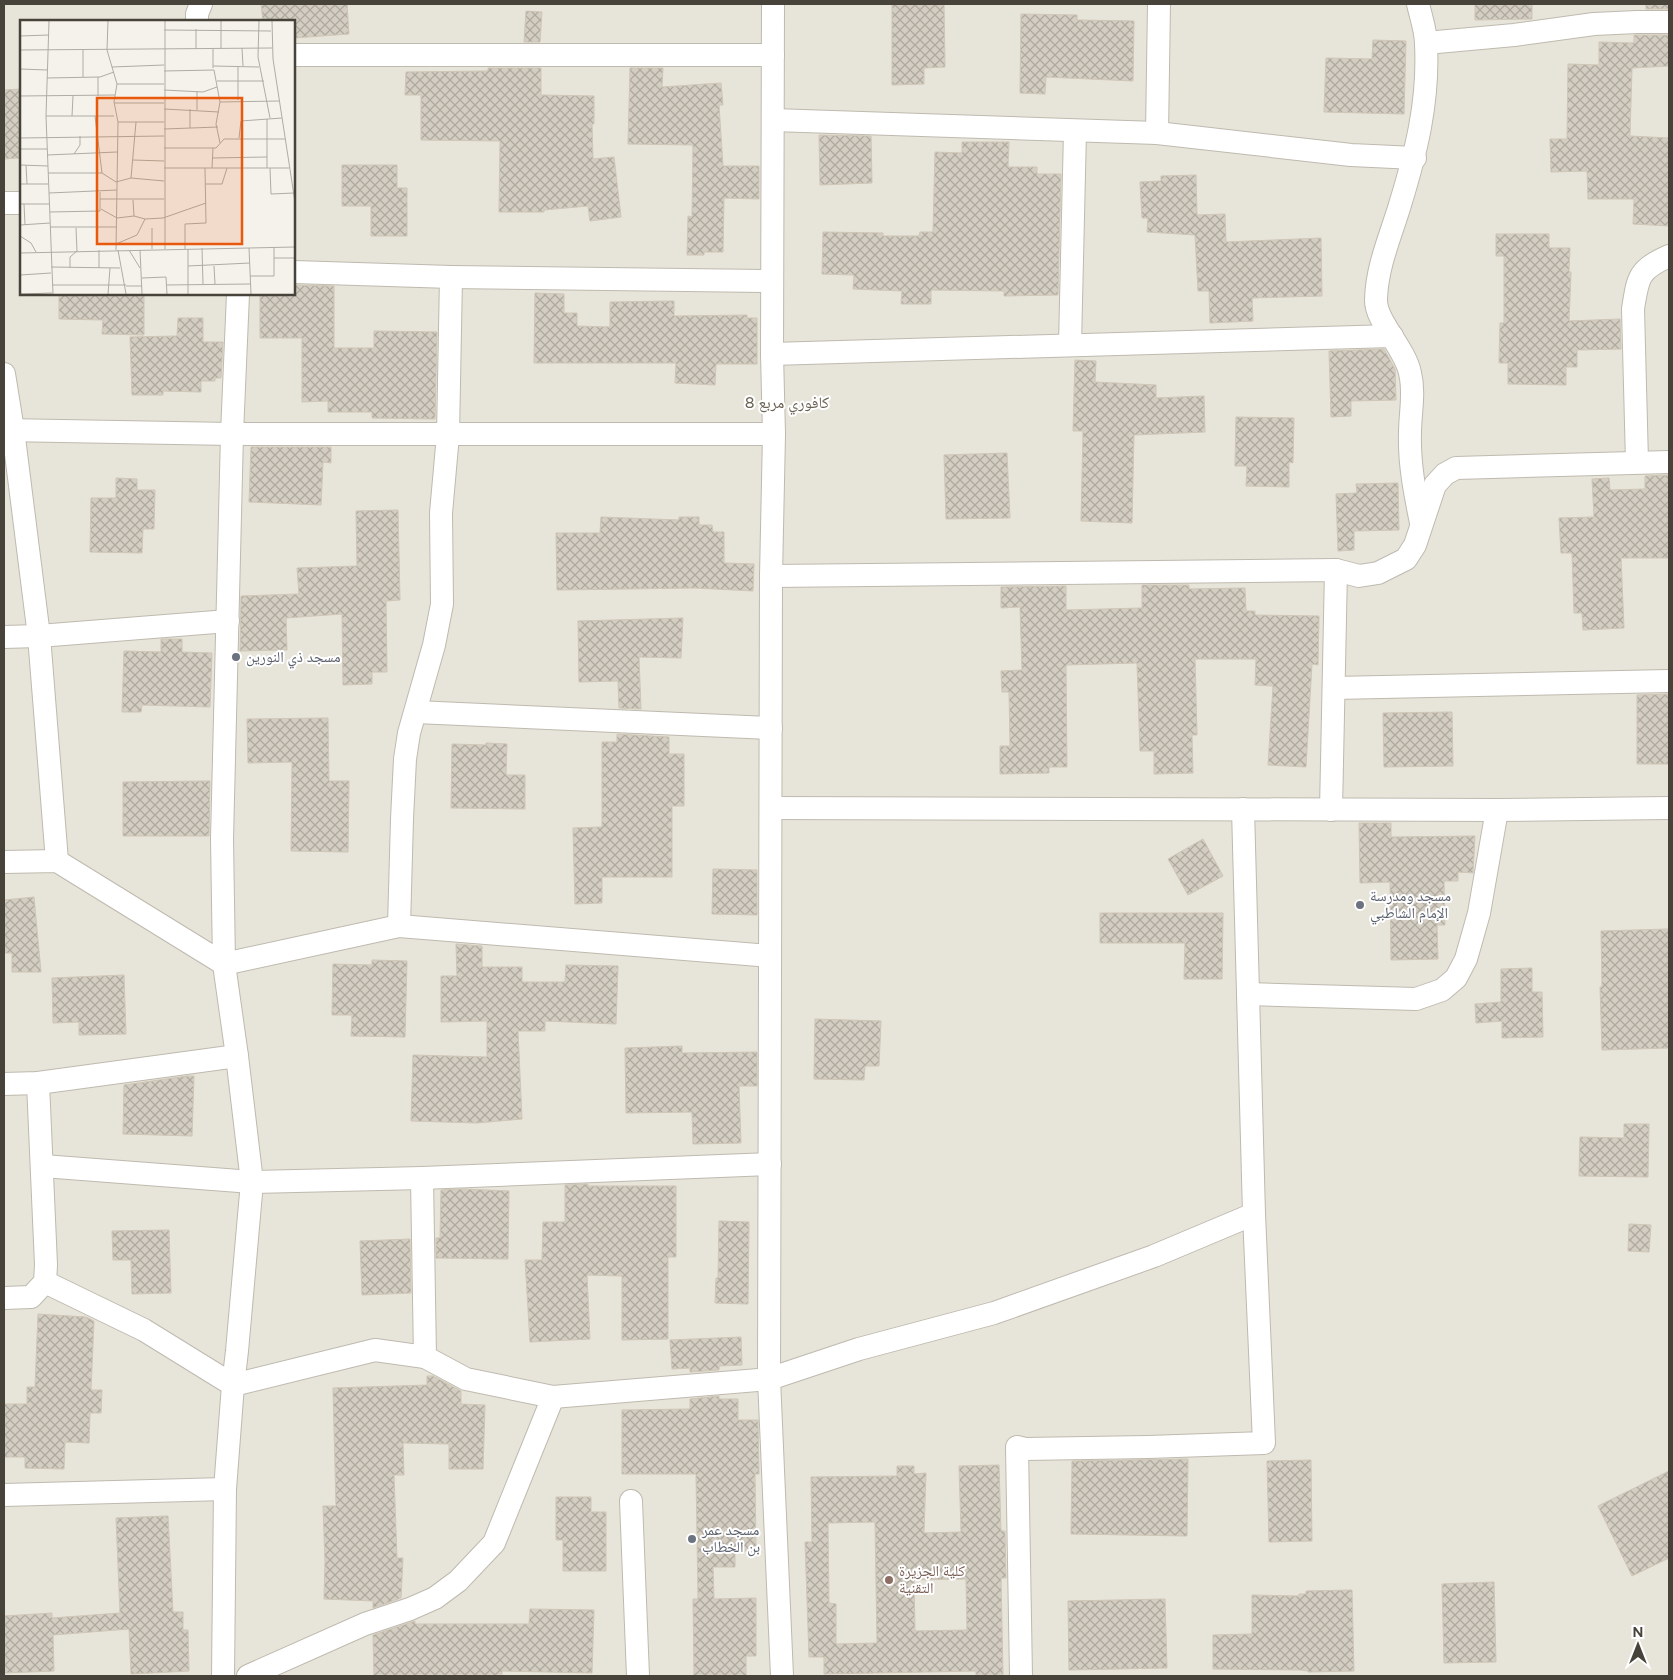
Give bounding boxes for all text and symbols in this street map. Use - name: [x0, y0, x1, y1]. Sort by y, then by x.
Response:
- inset map: [20, 20, 295, 295]
- district label: كافوري مربع 8: [745, 393, 830, 415]
- place label: مسجد ذي النورين: [246, 648, 341, 669]
- marker: مسجد ذي النورين: [230, 651, 242, 663]
- place label: مسجد ومدرسة الإمام الشاطبي: [1370, 887, 1451, 925]
- marker: مسجد ومدرسة الإمام الشاطبي: [1354, 899, 1366, 911]
- place label: مسجد عمر بن الخطاب: [701, 1521, 760, 1557]
- marker: مسجد عمر بن الخطاب: [686, 1533, 698, 1545]
- place label: كلية الجزيرة التقنية: [899, 1562, 965, 1597]
- marker: كلية الجزيرة التقنية: [883, 1574, 895, 1586]
- north arrow: [1613, 1620, 1663, 1670]
- text: N: [1633, 1624, 1643, 1641]

